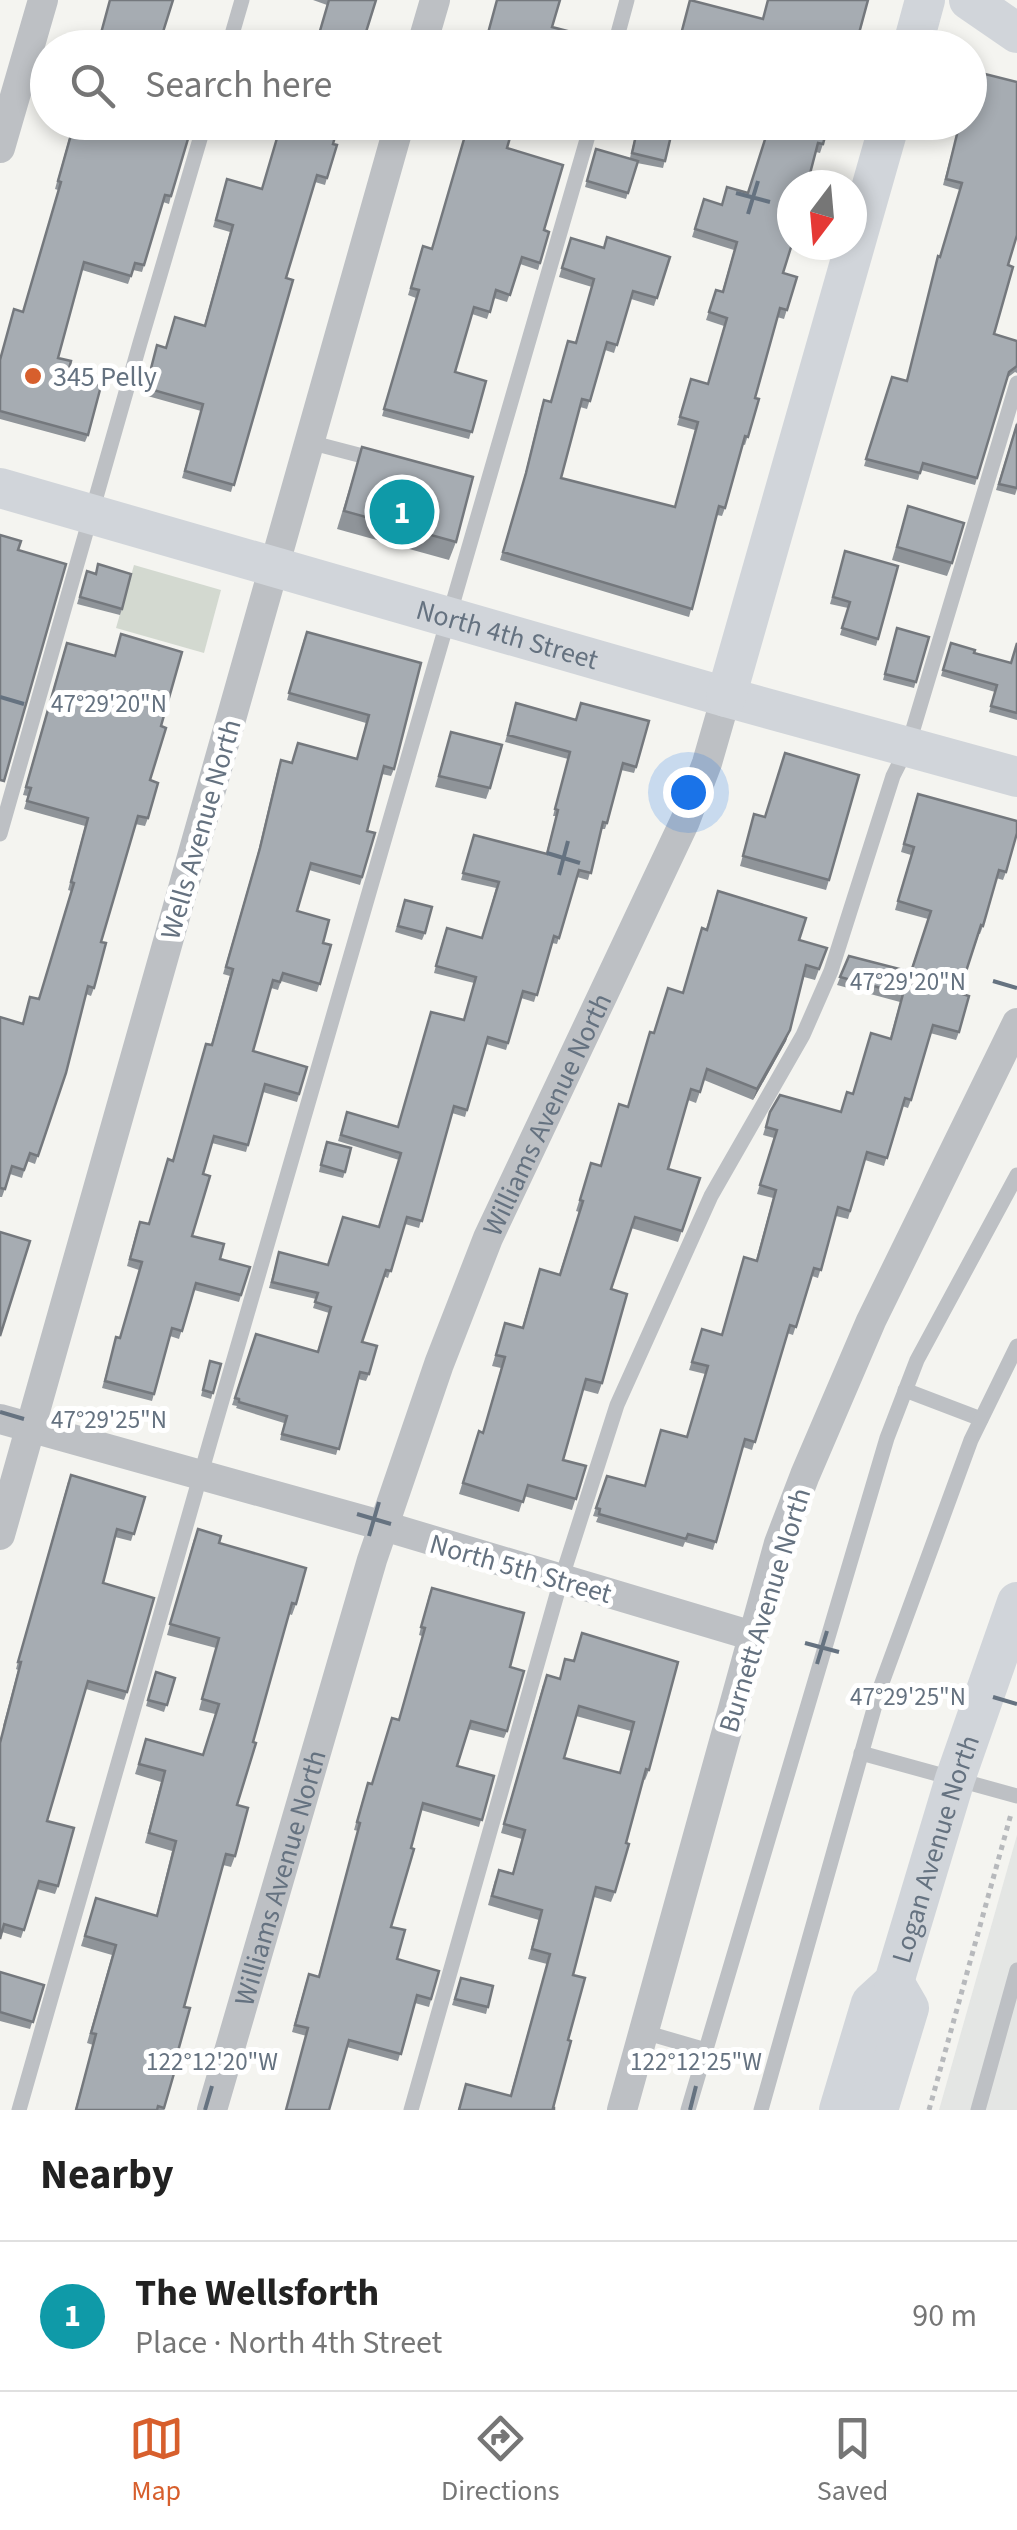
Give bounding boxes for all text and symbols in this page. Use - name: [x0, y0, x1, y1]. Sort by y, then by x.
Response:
- search box: [30, 30, 987, 140]
- icon: search: [65, 58, 120, 113]
- text: Search here: [145, 58, 332, 112]
- north arrow: [777, 170, 867, 260]
- place label: 345 Pelly: [53, 357, 157, 397]
- marker: 345 Pelly: [22, 365, 44, 387]
- pin: 1: [370, 474, 434, 550]
- street label: North 4th Street: [411, 590, 603, 680]
- text: 47°29'20"N: [51, 686, 167, 722]
- street label: Wells Avenue North: [150, 715, 251, 944]
- your location: [663, 767, 714, 818]
- text: 47°29'20"N: [850, 964, 966, 1000]
- street label: Williams Avenue North: [473, 987, 622, 1243]
- text: 47°29'25"N: [51, 1402, 167, 1438]
- street label: Burnett Avenue North: [709, 1483, 821, 1738]
- street label: North 5th Street: [425, 1524, 617, 1614]
- text: 47°29'25"N: [850, 1679, 966, 1715]
- street label: Logan Avenue North: [882, 1730, 990, 1968]
- street label: Williams Avenue North: [224, 1745, 337, 2010]
- text: 122°12'20"W: [146, 2044, 278, 2080]
- text: 122°12'25"W: [630, 2044, 762, 2080]
- text: Nearby: [40, 2145, 174, 2205]
- text: The Wellsforth: [135, 2266, 379, 2320]
- text: 1: [64, 2293, 81, 2339]
- text: 90 m: [912, 2293, 977, 2339]
- text: Place · North 4th Street: [135, 2320, 442, 2366]
- tab: Map: [129, 2411, 184, 2511]
- tab: Directions: [441, 2411, 560, 2511]
- tab: Saved: [817, 2411, 888, 2511]

